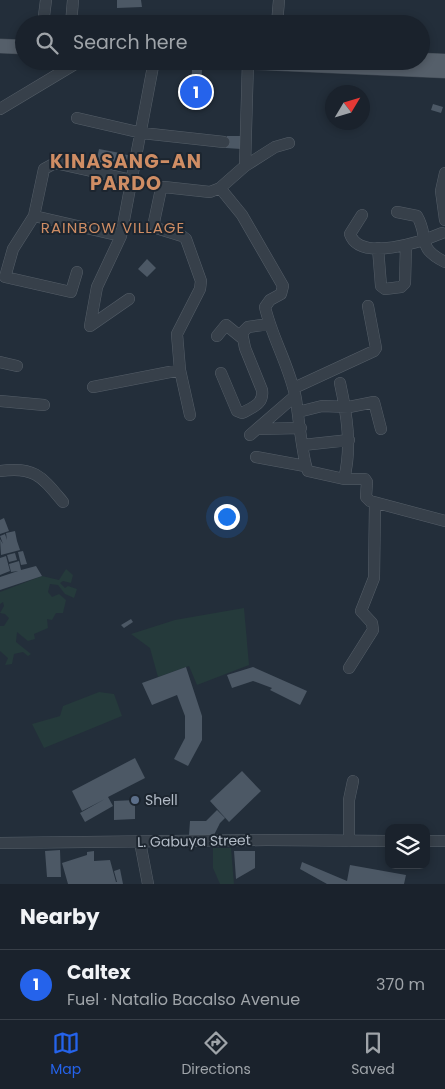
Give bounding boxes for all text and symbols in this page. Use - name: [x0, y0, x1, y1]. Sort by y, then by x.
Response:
- search box: [15, 15, 430, 70]
- icon: search: [33, 29, 61, 57]
- text: Search here: [73, 29, 187, 56]
- pin: 1: [180, 73, 212, 111]
- north arrow: [325, 85, 370, 130]
- district label: KINASANG-AN PARDO: [50, 148, 202, 197]
- district label: RAINBOW VILLAGE: [41, 217, 185, 238]
- your location: [214, 504, 240, 530]
- place label: Shell: [145, 790, 178, 810]
- marker: Shell: [129, 794, 141, 806]
- map controls: [385, 824, 430, 869]
- button: layers: [385, 824, 430, 869]
- street label: L. Gabuya Street: [137, 830, 251, 852]
- text: Nearby: [20, 902, 100, 931]
- text: Caltex: [67, 959, 131, 986]
- text: 1: [33, 973, 39, 996]
- text: 370 m: [376, 973, 425, 996]
- text: Fuel · Natalio Bacalso Avenue: [67, 988, 300, 1011]
- tab: Map: [50, 1029, 81, 1080]
- tab: Directions: [181, 1029, 251, 1080]
- tab: Saved: [351, 1029, 395, 1080]

